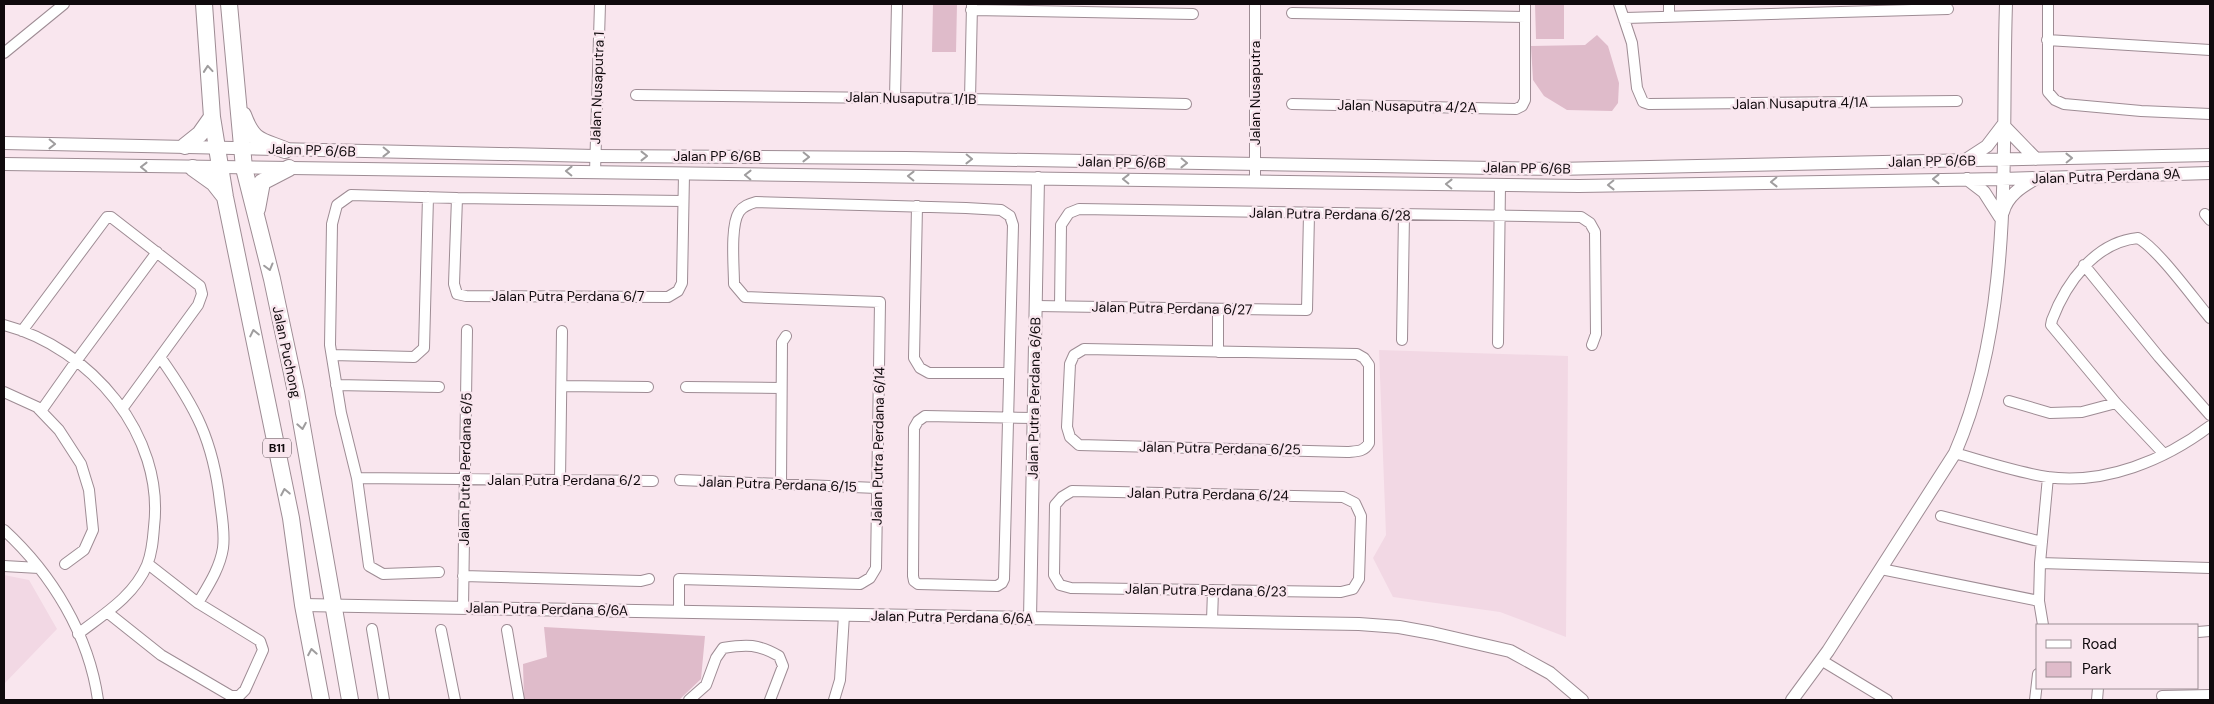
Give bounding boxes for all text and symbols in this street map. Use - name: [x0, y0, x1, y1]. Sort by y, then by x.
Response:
- street label: Jalan Nusaputra 1: [586, 31, 608, 145]
- street label: Jalan Nusaputra: [1246, 41, 1264, 145]
- one-way arrow: [203, 64, 214, 72]
- street label: Jalan Nusaputra 1/1B: [845, 88, 977, 108]
- street label: Jalan Nusaputra 4/1A: [1732, 93, 1868, 113]
- street label: Jalan Nusaputra 4/2A: [1337, 96, 1477, 116]
- one-way arrow: [49, 138, 57, 149]
- street label: Jalan PP 6/6B: [268, 139, 356, 161]
- one-way arrow: [383, 146, 391, 157]
- street label: Jalan PP 6/6B: [673, 147, 761, 165]
- one-way arrow: [640, 151, 648, 161]
- street label: Jalan PP 6/6B: [1888, 151, 1976, 171]
- one-way arrow: [802, 152, 810, 162]
- street label: Jalan PP 6/6B: [1078, 152, 1166, 172]
- one-way arrow: [2065, 153, 2073, 164]
- one-way arrow: [965, 154, 973, 164]
- one-way arrow: [1180, 158, 1188, 169]
- street label: Jalan PP 6/6B: [1483, 158, 1571, 178]
- one-way arrow: [140, 162, 148, 172]
- street label: Jalan Putra Perdana 9A: [2031, 164, 2181, 188]
- one-way arrow: [564, 166, 572, 176]
- one-way arrow: [744, 169, 752, 180]
- one-way arrow: [907, 171, 915, 182]
- one-way arrow: [1122, 174, 1130, 184]
- one-way arrow: [1932, 174, 1940, 184]
- one-way arrow: [1769, 177, 1777, 187]
- one-way arrow: [1444, 179, 1452, 189]
- one-way arrow: [1607, 180, 1614, 190]
- street label: Jalan Putra Perdana 6/28: [1249, 204, 1411, 224]
- one-way arrow: [263, 262, 274, 271]
- street label: Jalan Putra Perdana 6/7: [492, 287, 644, 305]
- street label: Jalan Putra Perdana 6/27: [1092, 298, 1252, 318]
- street label: Jalan Puchong: [268, 304, 306, 400]
- street label: Jalan Putra Perdana 6/6B: [1024, 317, 1044, 479]
- one-way arrow: [249, 328, 260, 337]
- street label: Jalan Putra Perdana 6/14: [868, 366, 888, 525]
- street label: Jalan Putra Perdana 6/5: [455, 392, 475, 546]
- one-way arrow: [297, 421, 307, 430]
- road number: B11: [263, 438, 291, 458]
- street label: Jalan Putra Perdana 6/25: [1139, 438, 1301, 458]
- street label: Jalan Putra Perdana 6/2: [487, 471, 641, 489]
- street label: Jalan Putra Perdana 6/15: [699, 472, 857, 496]
- street label: Jalan Putra Perdana 6/24: [1127, 484, 1289, 504]
- one-way arrow: [281, 488, 291, 496]
- street label: Jalan Putra Perdana 6/23: [1125, 580, 1287, 600]
- street label: Jalan Putra Perdana 6/6A: [466, 599, 628, 619]
- street label: Jalan Putra Perdana 6/6A: [871, 607, 1033, 627]
- legend: [2036, 624, 2199, 689]
- text: Road: [2082, 634, 2117, 654]
- one-way arrow: [307, 648, 318, 657]
- text: Park: [2082, 659, 2112, 679]

